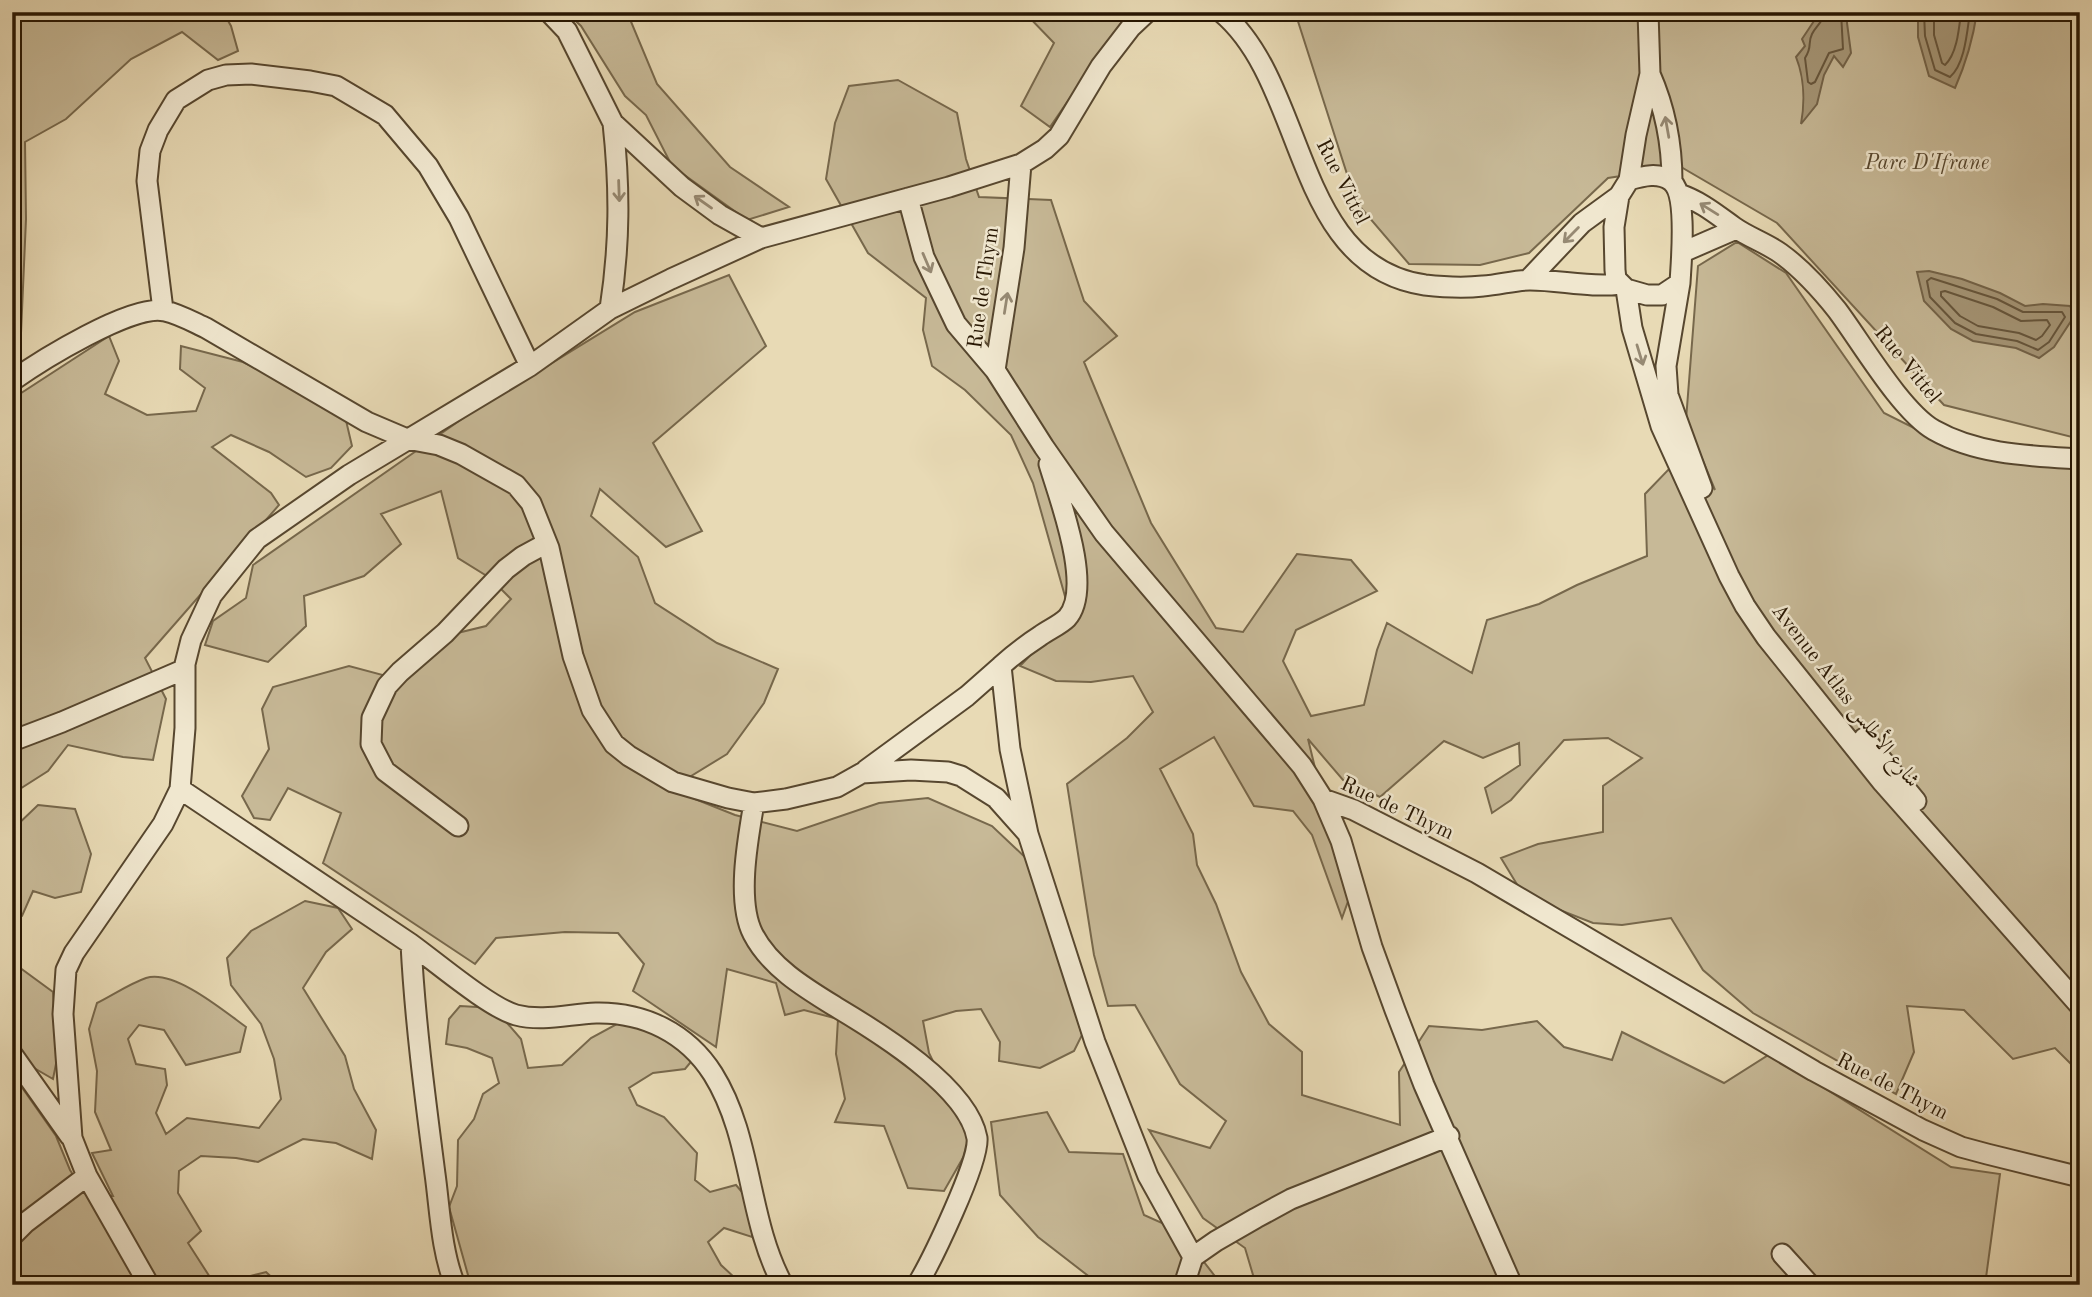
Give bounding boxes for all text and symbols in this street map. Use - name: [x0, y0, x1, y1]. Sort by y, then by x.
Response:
- one-way arrow: [1660, 116, 1673, 138]
- street label: Rue Vittel: [1312, 136, 1373, 228]
- park label: Parc D'Ifrane: [1864, 153, 1989, 174]
- one-way arrow: [612, 179, 626, 202]
- one-way arrow: [694, 195, 713, 209]
- one-way arrow: [1700, 202, 1719, 216]
- street label: Rue de Thym: [965, 226, 1003, 350]
- one-way arrow: [1562, 226, 1579, 243]
- one-way arrow: [921, 252, 934, 274]
- one-way arrow: [1000, 292, 1013, 315]
- street label: Rue Vittel: [1870, 322, 1945, 408]
- one-way arrow: [1635, 344, 1648, 366]
- street label: Avenue Atlas شارع الأطلس: [1762, 597, 1928, 795]
- street label: Rue de Thym: [1337, 774, 1457, 844]
- street label: Rue de Thym: [1833, 1050, 1951, 1124]

